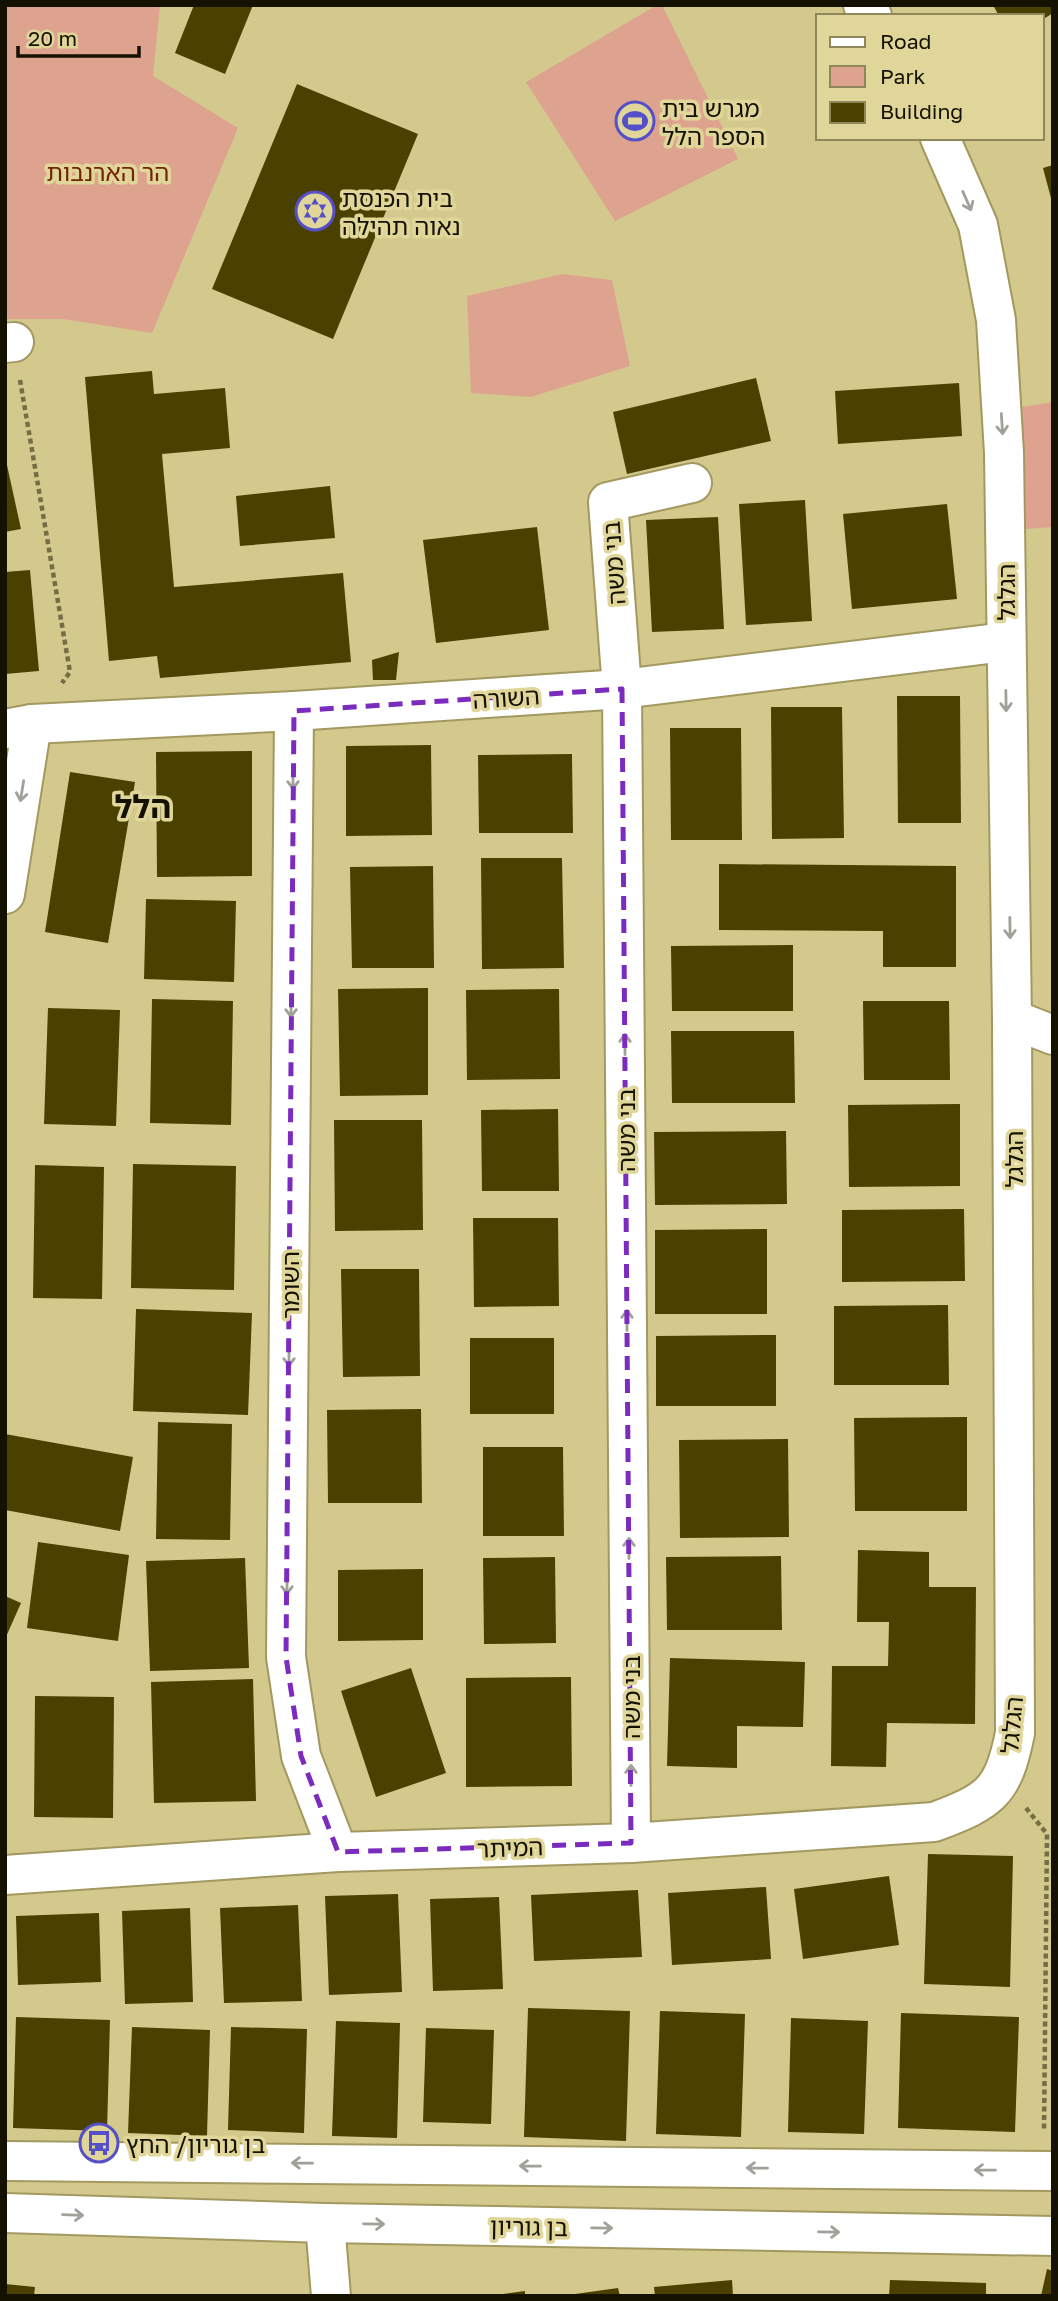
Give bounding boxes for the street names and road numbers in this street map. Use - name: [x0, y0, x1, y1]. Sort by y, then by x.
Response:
- street label: בני משה: [596, 520, 630, 606]
- street label: הגלגל: [991, 563, 1020, 621]
- street label: השורה: [472, 680, 540, 714]
- street label: בני משה: [611, 1088, 640, 1172]
- street label: הגלגל: [999, 1130, 1028, 1188]
- street label: השומר: [275, 1251, 304, 1319]
- street label: בני משה: [616, 1655, 645, 1739]
- street label: הגלגל: [994, 1695, 1028, 1755]
- street label: המיתר: [476, 1831, 544, 1863]
- street label: בן גוריון: [490, 2211, 568, 2241]

